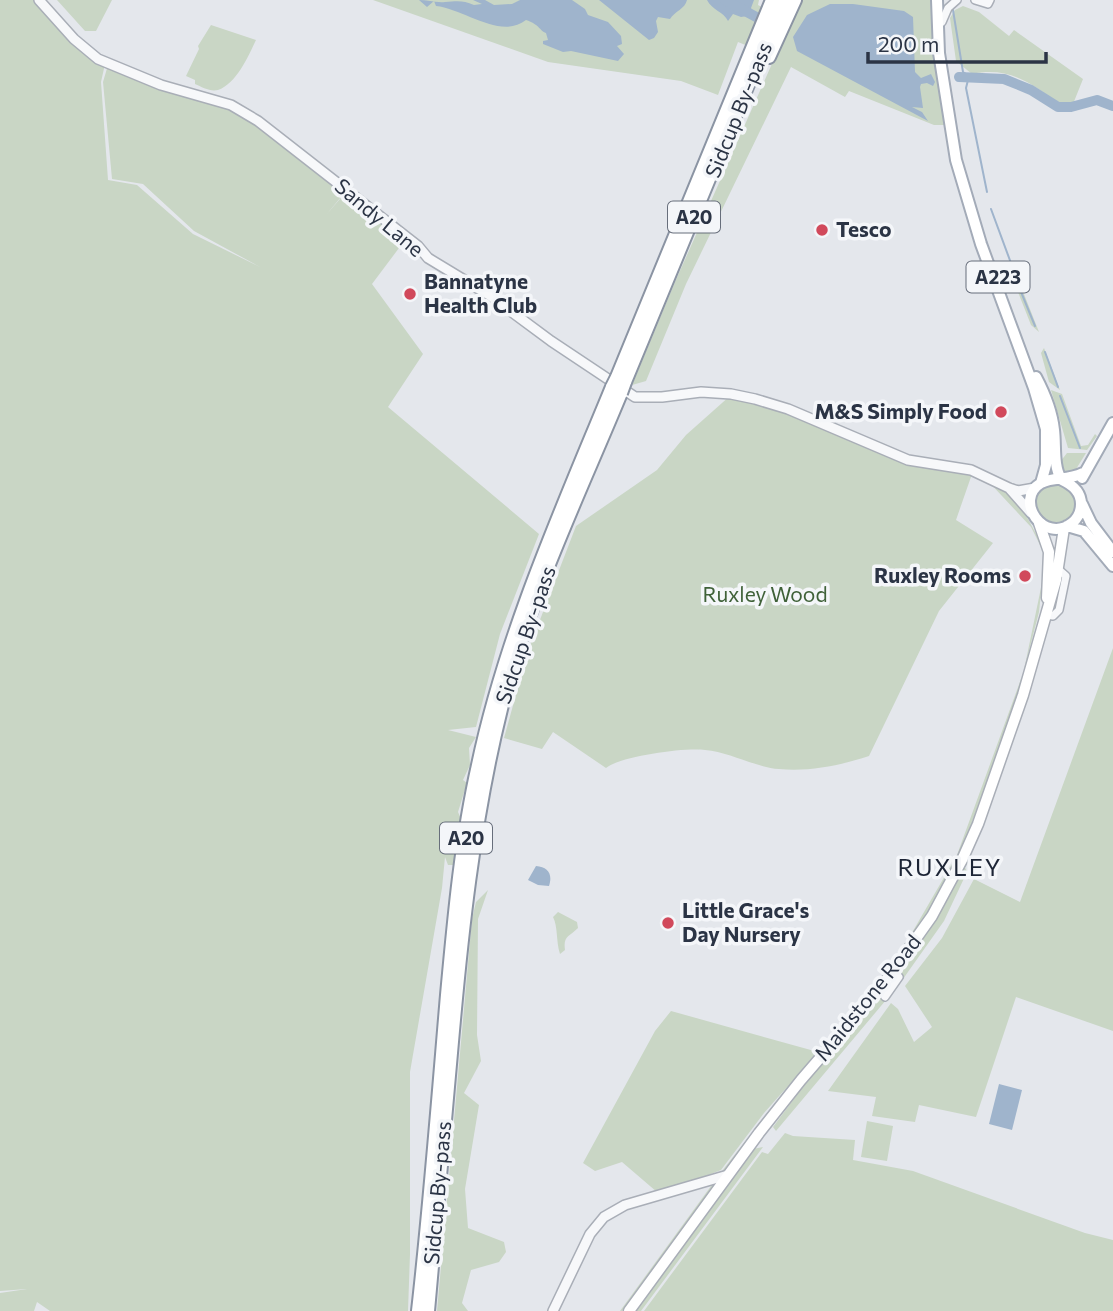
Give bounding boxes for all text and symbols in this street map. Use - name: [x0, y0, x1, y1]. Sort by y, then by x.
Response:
- scale bar: [868, 21, 1046, 65]
- text: 200 m: [878, 31, 939, 56]
- street label: Sidcup By-pass: [699, 38, 776, 181]
- street label: Sandy Lane: [330, 172, 430, 261]
- road number: A20: [668, 202, 720, 232]
- place label: Tesco: [836, 216, 892, 241]
- marker: Tesco: [814, 222, 830, 238]
- road number: A223: [967, 262, 1030, 292]
- place label: Bannatyne Health Club: [424, 268, 537, 317]
- marker: Bannatyne Health Club: [402, 286, 418, 302]
- place label: M&S Simply Food: [815, 398, 987, 423]
- marker: M&S Simply Food: [993, 404, 1009, 420]
- street label: Sidcup By-pass: [489, 562, 560, 707]
- place label: Ruxley Rooms: [874, 562, 1011, 587]
- marker: Ruxley Rooms: [1017, 568, 1033, 584]
- park label: Ruxley Wood: [702, 581, 828, 606]
- road number: A20: [440, 822, 492, 853]
- district label: RUXLEY: [897, 852, 1003, 881]
- place label: Little Grace's Day Nursery: [682, 897, 809, 946]
- marker: Little Grace's Day Nursery: [660, 915, 676, 931]
- street label: Maidstone Road: [808, 929, 925, 1065]
- street label: Sidcup By-pass: [418, 1120, 455, 1266]

